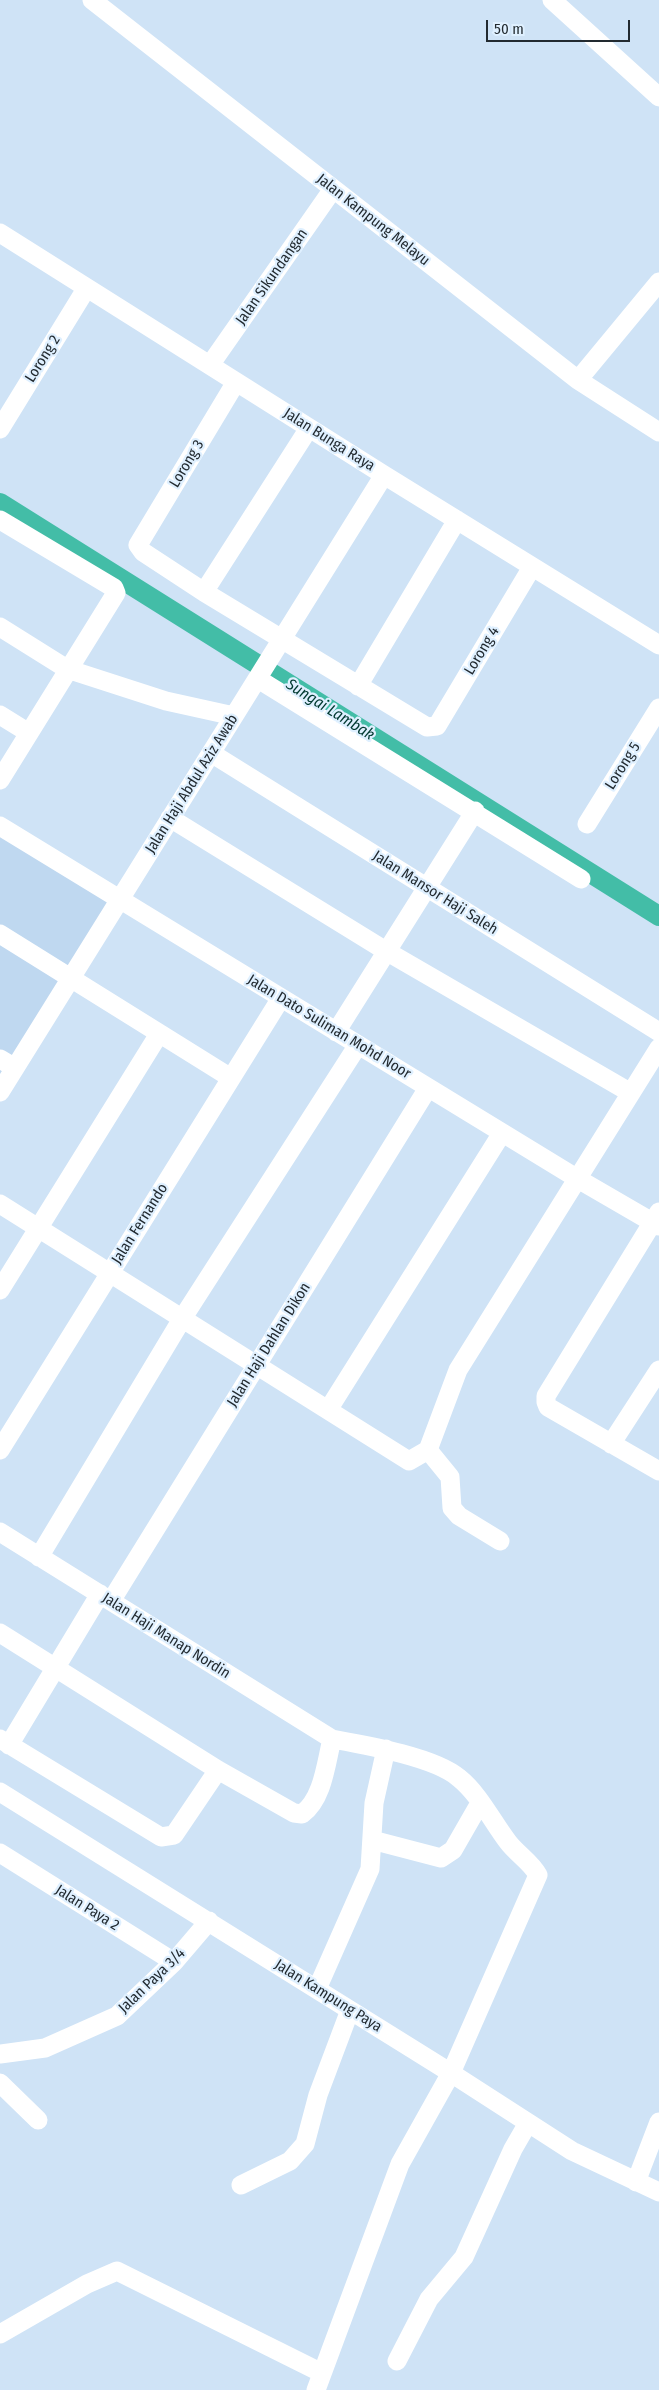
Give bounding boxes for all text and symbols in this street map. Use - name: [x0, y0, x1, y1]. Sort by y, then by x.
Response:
- scale bar: [489, 10, 633, 42]
- text: 50 m: [494, 20, 524, 38]
- street label: Jalan Kampung Melayu: [313, 170, 433, 270]
- street label: Jalan Sikundangan: [232, 226, 312, 328]
- street label: Lorong 2: [22, 332, 64, 386]
- street label: Jalan Bunga Raya: [280, 405, 378, 475]
- street label: Lorong 3: [166, 437, 208, 491]
- street label: Lorong 4: [461, 624, 503, 678]
- water label: Sungai Lambak: [282, 675, 378, 745]
- street label: Jalan Haji Abdul Aziz Awab: [142, 711, 242, 857]
- street label: Lorong 5: [602, 739, 644, 793]
- street label: Jalan Mansor Haji Saleh: [369, 847, 501, 939]
- street label: Jalan Dato Suliman Mohd Noor: [244, 971, 414, 1083]
- street label: Jalan Fernando: [108, 1180, 172, 1268]
- street label: Jalan Haji Dahlan Dikon: [223, 1280, 315, 1410]
- street label: Jalan Haji Manap Nordin: [99, 1589, 233, 1683]
- street label: Jalan Paya 2: [52, 1881, 122, 1935]
- street label: Jalan Paya 3/4: [115, 1945, 189, 2017]
- street label: Jalan Kampung Paya: [271, 1956, 385, 2036]

